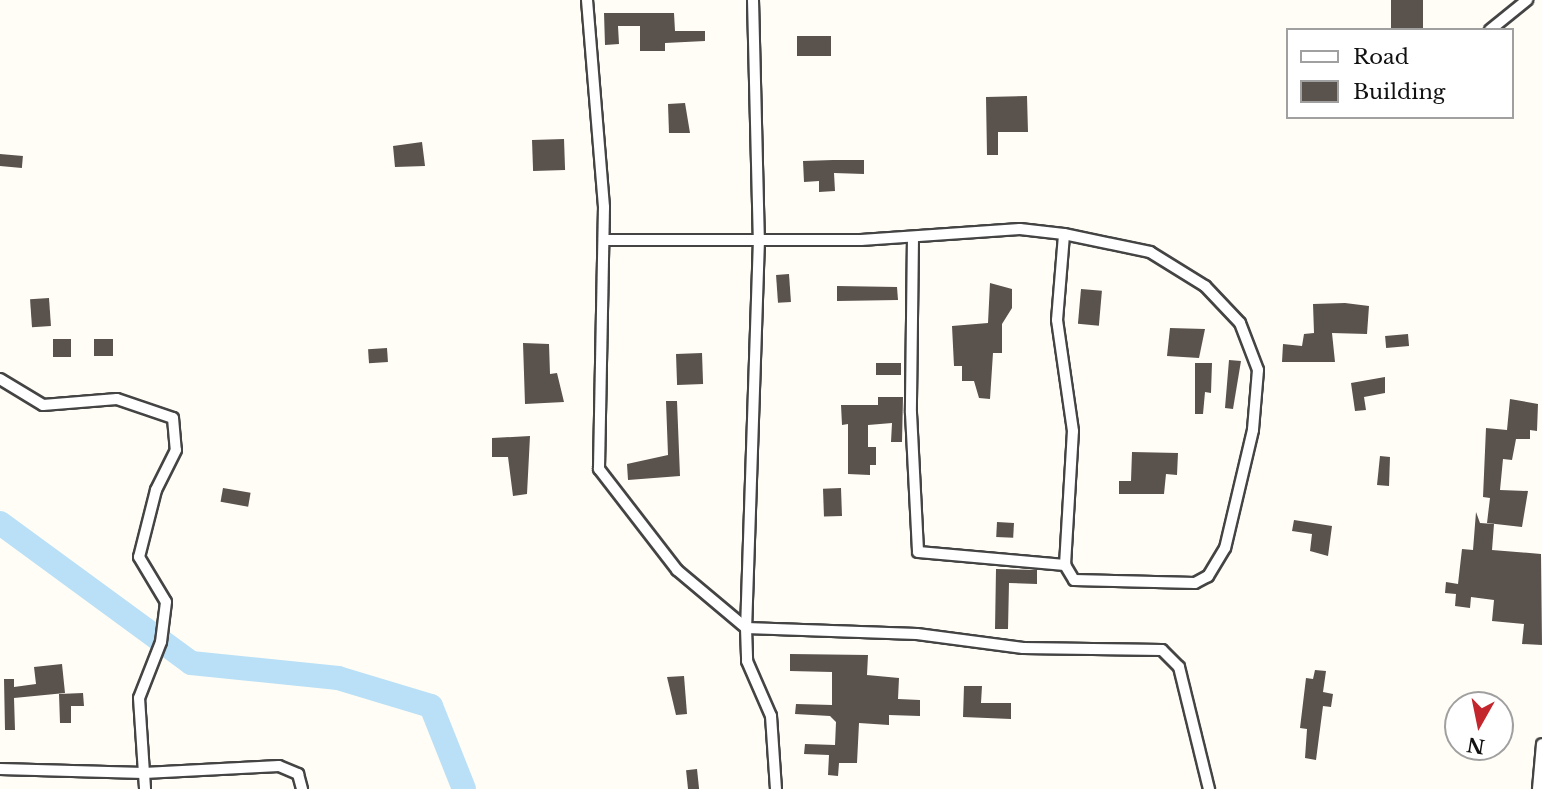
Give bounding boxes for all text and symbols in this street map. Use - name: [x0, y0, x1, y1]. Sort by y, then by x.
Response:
- legend: [1286, 28, 1514, 119]
- text: Road: [1353, 44, 1409, 70]
- text: Building: [1353, 79, 1445, 105]
- north arrow: [1444, 691, 1514, 761]
- text: N: [1465, 733, 1487, 758]

